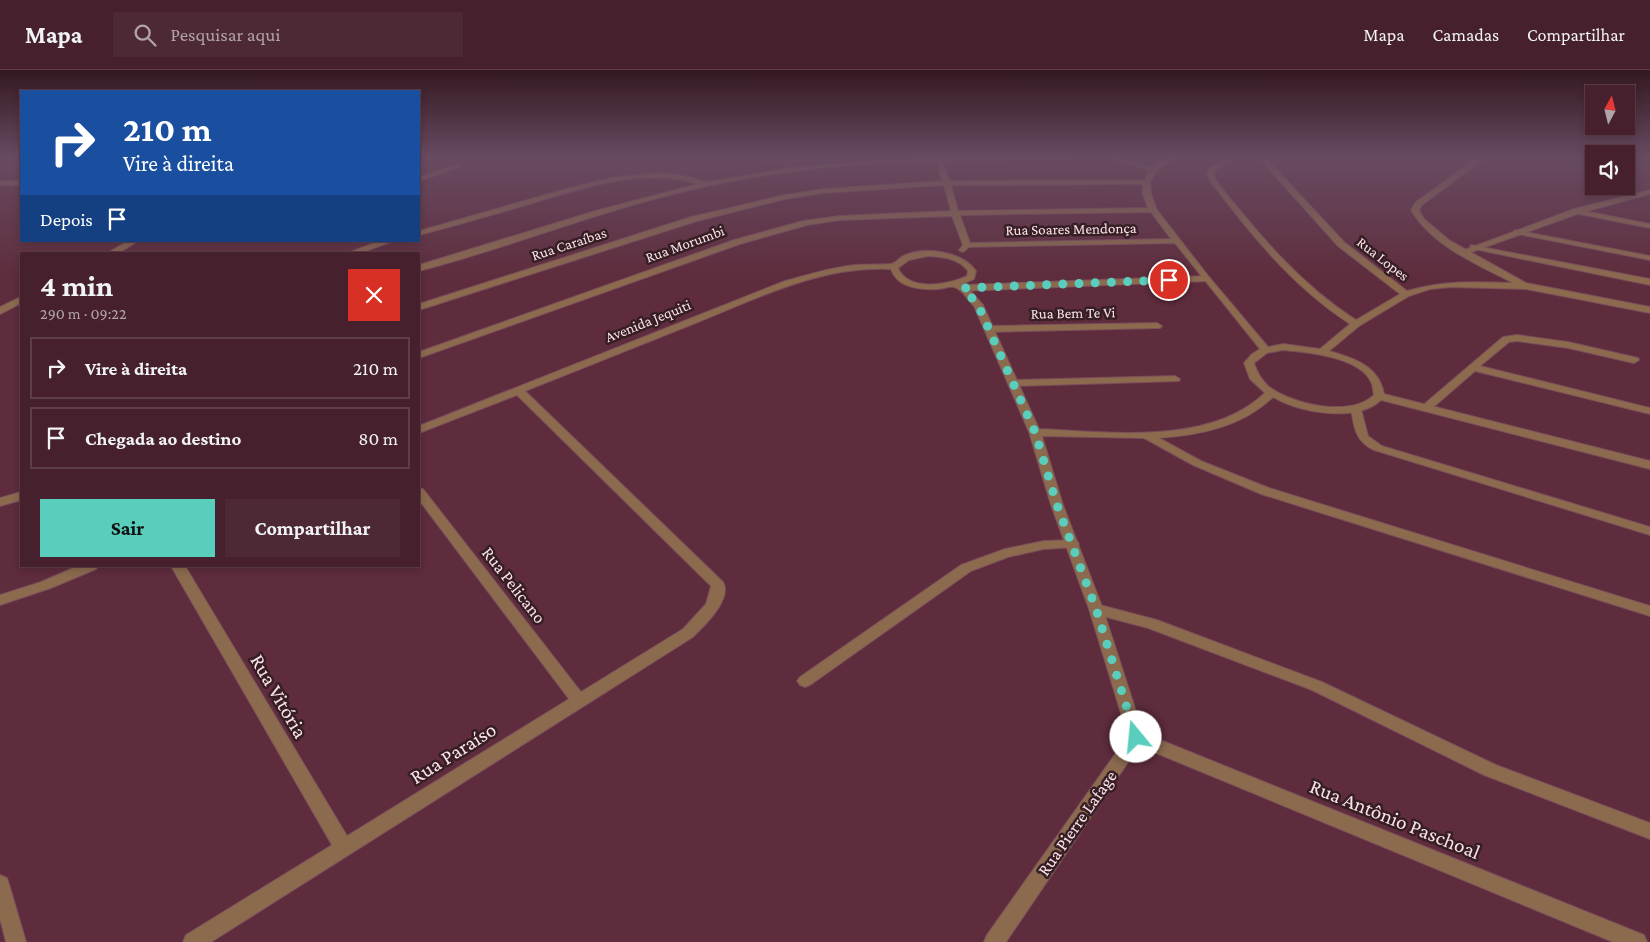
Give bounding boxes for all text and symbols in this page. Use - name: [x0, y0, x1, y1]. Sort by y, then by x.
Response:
- search box: [113, 12, 463, 57]
- text: Mapa: [25, 21, 83, 48]
- icon: search: [131, 21, 159, 49]
- text: Pesquisar aqui: [171, 24, 280, 45]
- text: Mapa: [1364, 25, 1405, 45]
- text: Camadas: [1433, 25, 1499, 45]
- text: Compartilhar: [1527, 25, 1625, 45]
- north arrow: [1585, 85, 1635, 135]
- map controls: [1585, 85, 1635, 195]
- icon: right: [40, 110, 105, 175]
- text: 210 m: [123, 110, 212, 149]
- button: sound: [1585, 145, 1635, 195]
- text: Vire à direita: [123, 151, 234, 176]
- icon: arrive: [103, 205, 131, 233]
- text: Depois: [40, 209, 93, 230]
- street label: Rua Soares Mendonça: [1005, 220, 1137, 239]
- street label: Rua Morumbi: [643, 222, 727, 266]
- street label: Rua Caraíbas: [529, 224, 609, 264]
- street label: Rua Lopes: [1353, 234, 1412, 285]
- pin: [1148, 259, 1190, 301]
- icon: arrive: [1155, 266, 1183, 294]
- text: 4 min: [40, 269, 113, 302]
- button: close: [348, 269, 400, 321]
- street label: Avenida Jequiti: [603, 297, 693, 346]
- street label: Rua Bem Te Vi: [1030, 304, 1116, 322]
- text: 290 m · 09:22: [40, 305, 127, 322]
- icon: right: [42, 354, 70, 382]
- text: Vire à direita: [85, 358, 187, 379]
- text: 210 m: [353, 358, 398, 379]
- icon: arrive: [42, 424, 70, 452]
- text: Chegada ao destino: [85, 428, 241, 449]
- text: 80 m: [358, 428, 398, 449]
- button: Sair: [40, 499, 215, 557]
- button: Compartilhar: [225, 499, 400, 557]
- street label: Rua Pelicano: [478, 543, 550, 627]
- street label: Rua Vitória: [245, 650, 313, 743]
- position arrow: [1109, 710, 1161, 762]
- street label: Rua Paraíso: [405, 717, 501, 789]
- street label: Rua Pierre Lafage: [1033, 766, 1121, 879]
- street label: Rua Antônio Paschoal: [1306, 774, 1484, 864]

